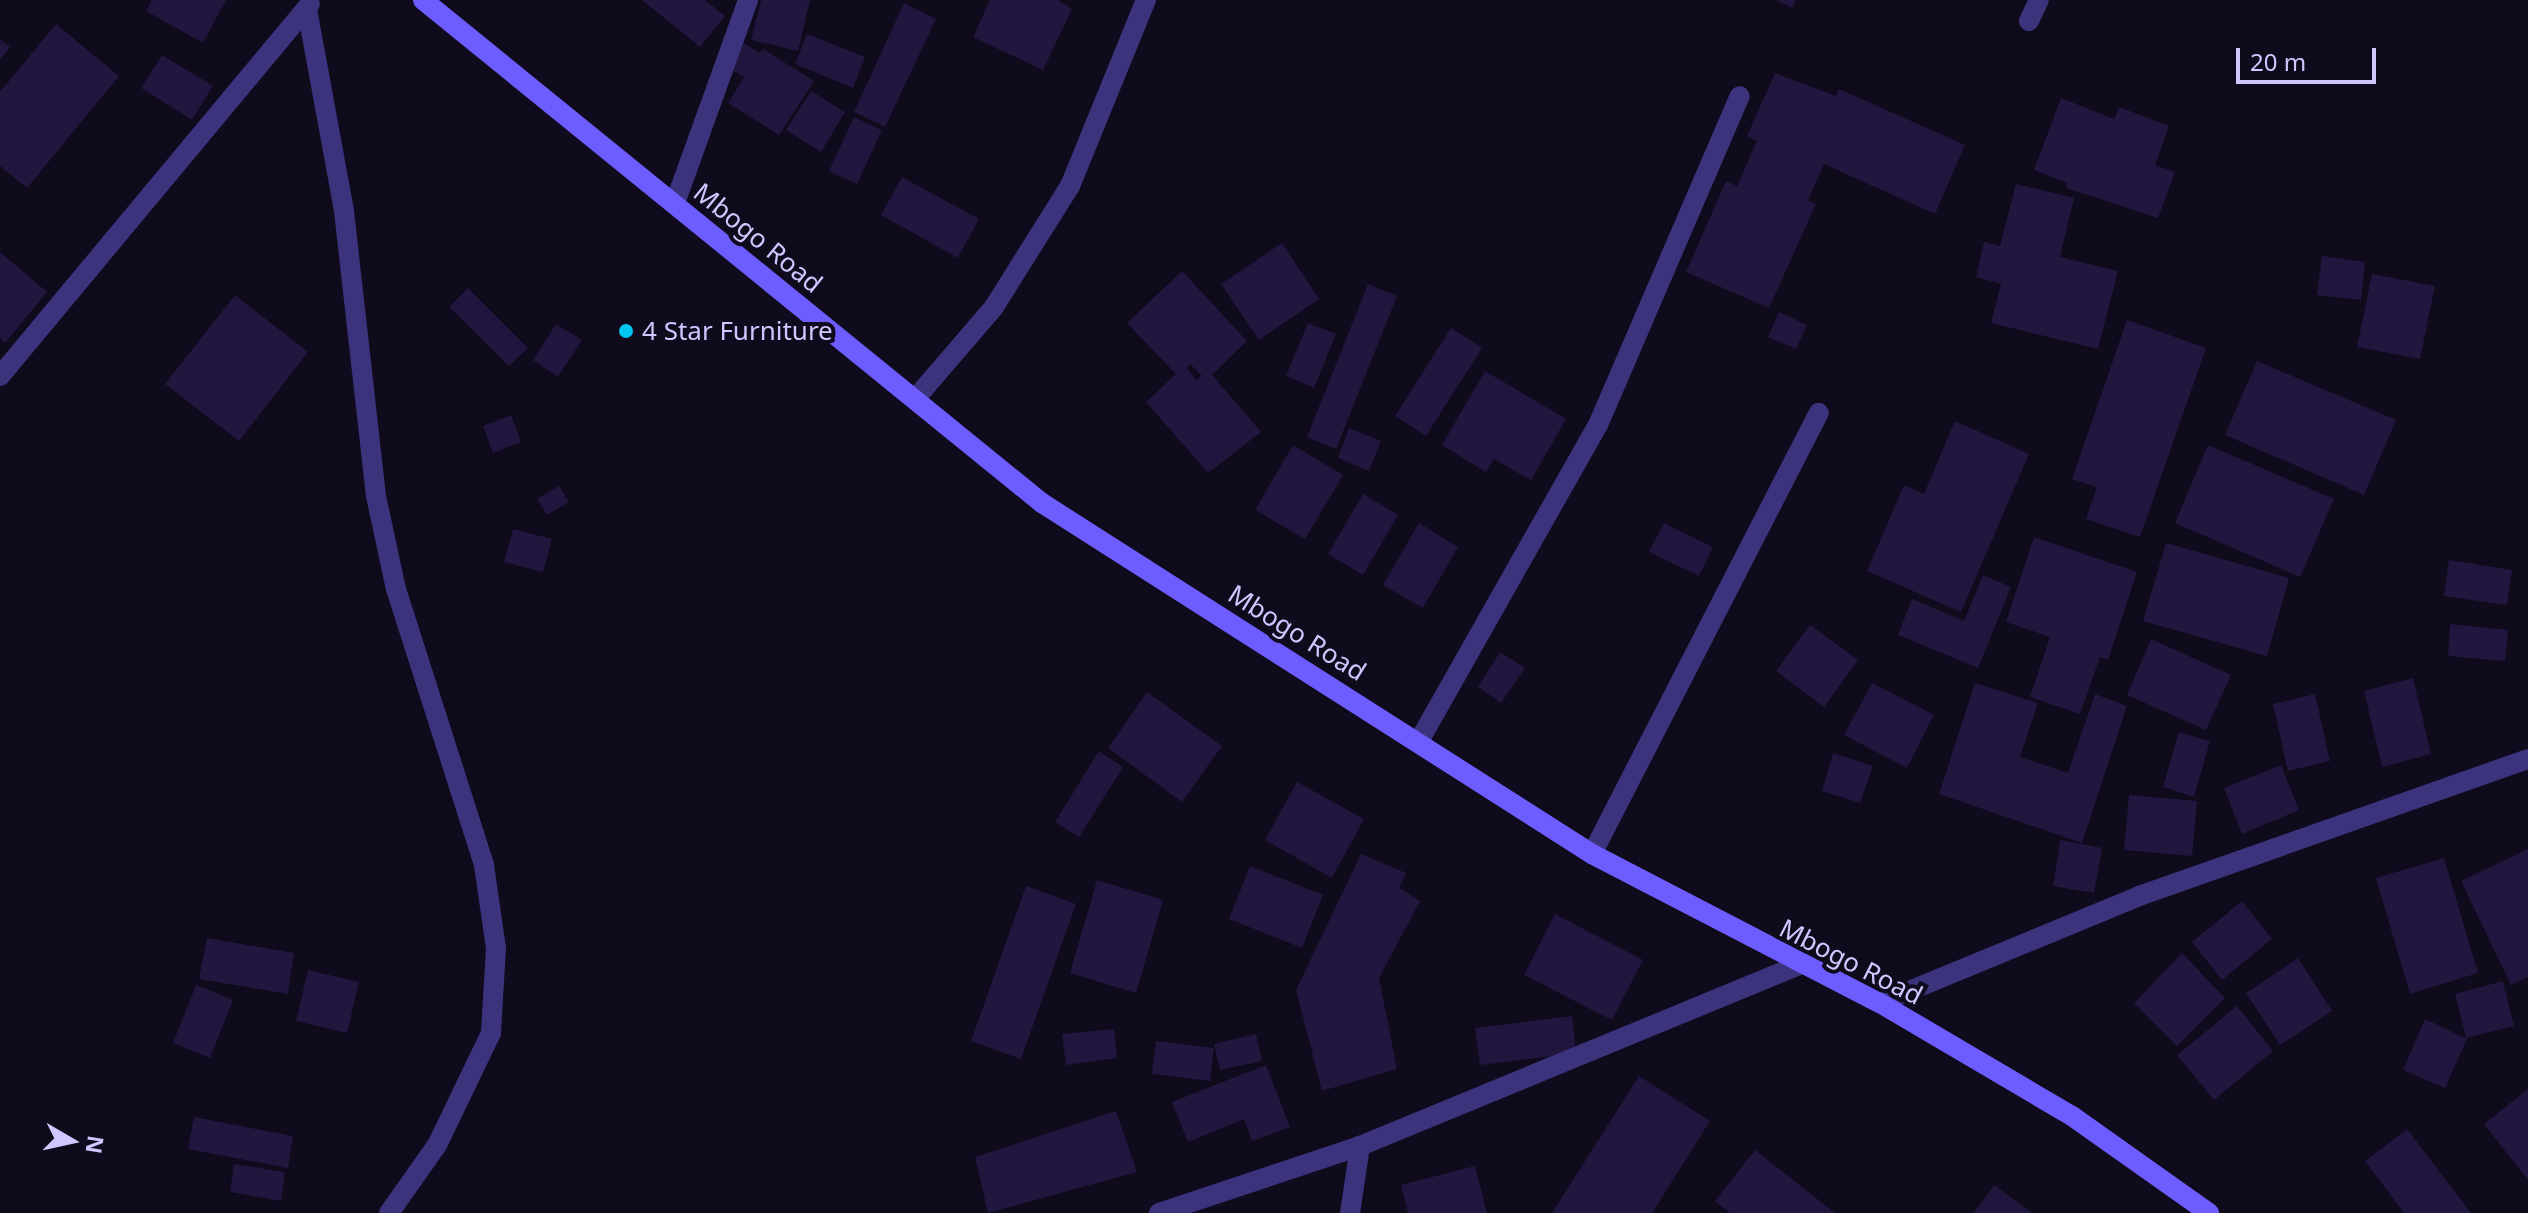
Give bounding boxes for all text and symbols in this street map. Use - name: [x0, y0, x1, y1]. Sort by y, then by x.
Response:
- scale bar: [2240, 32, 2380, 82]
- text: 20 m: [2250, 45, 2306, 78]
- street label: Mbogo Road: [687, 177, 829, 299]
- place label: 4 Star Furniture: [642, 315, 833, 347]
- marker: 4 Star Furniture: [617, 322, 635, 340]
- street label: Mbogo Road: [1222, 578, 1372, 688]
- street label: Mbogo Road: [1774, 913, 1928, 1011]
- north arrow: [32, 1101, 112, 1181]
- text: N: [79, 1134, 112, 1156]

